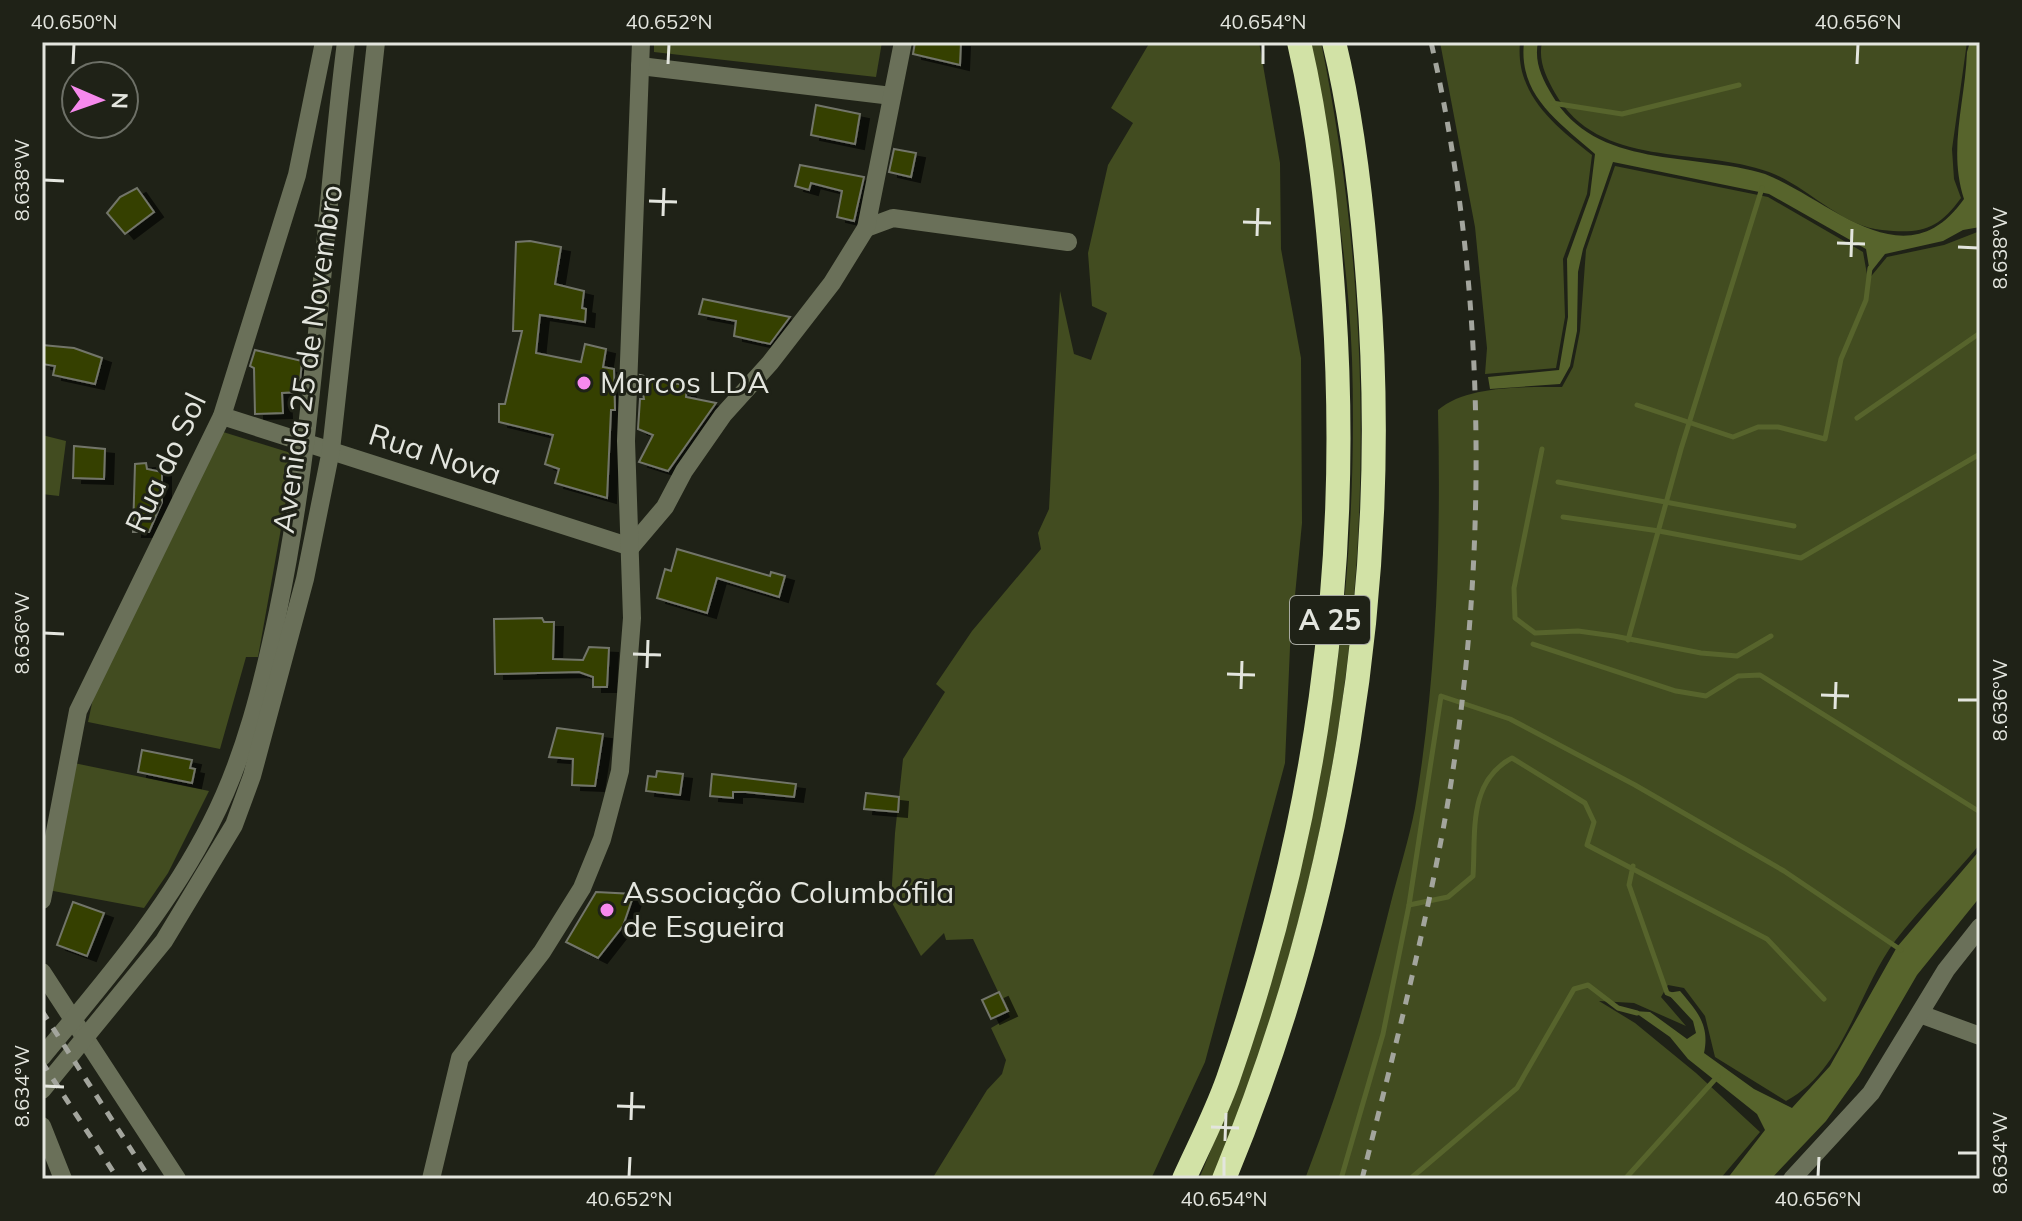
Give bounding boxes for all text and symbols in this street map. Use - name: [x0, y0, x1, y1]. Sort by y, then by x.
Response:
- text: 40.650°N: [31, 9, 117, 34]
- text: 40.652°N: [626, 9, 712, 34]
- text: 40.654°N: [1220, 9, 1306, 34]
- text: 40.656°N: [1815, 9, 1901, 34]
- north arrow: [60, 60, 140, 140]
- text: N: [106, 92, 134, 109]
- text: 8.638°W: [9, 139, 34, 221]
- street label: Avenida 25 de Novembro: [264, 182, 350, 535]
- text: 8.638°W: [1987, 207, 2012, 289]
- place label: Marcos LDA: [600, 363, 769, 401]
- marker: Marcos LDA: [575, 374, 593, 392]
- street label: Rua do Sol: [116, 387, 214, 539]
- street label: Rua Nova: [364, 415, 506, 493]
- text: 8.636°W: [9, 592, 34, 674]
- road number: A 25: [1290, 596, 1370, 644]
- text: 8.636°W: [1987, 659, 2012, 741]
- place label: Associação Columbófila de Esgueira: [623, 873, 954, 945]
- marker: Associação Columbófila de Esgueira: [598, 901, 616, 919]
- text: 8.634°W: [9, 1045, 34, 1127]
- text: 8.634°W: [1987, 1112, 2012, 1194]
- text: 40.652°N: [586, 1186, 672, 1211]
- text: 40.654°N: [1181, 1186, 1267, 1211]
- text: 40.656°N: [1775, 1186, 1861, 1211]

